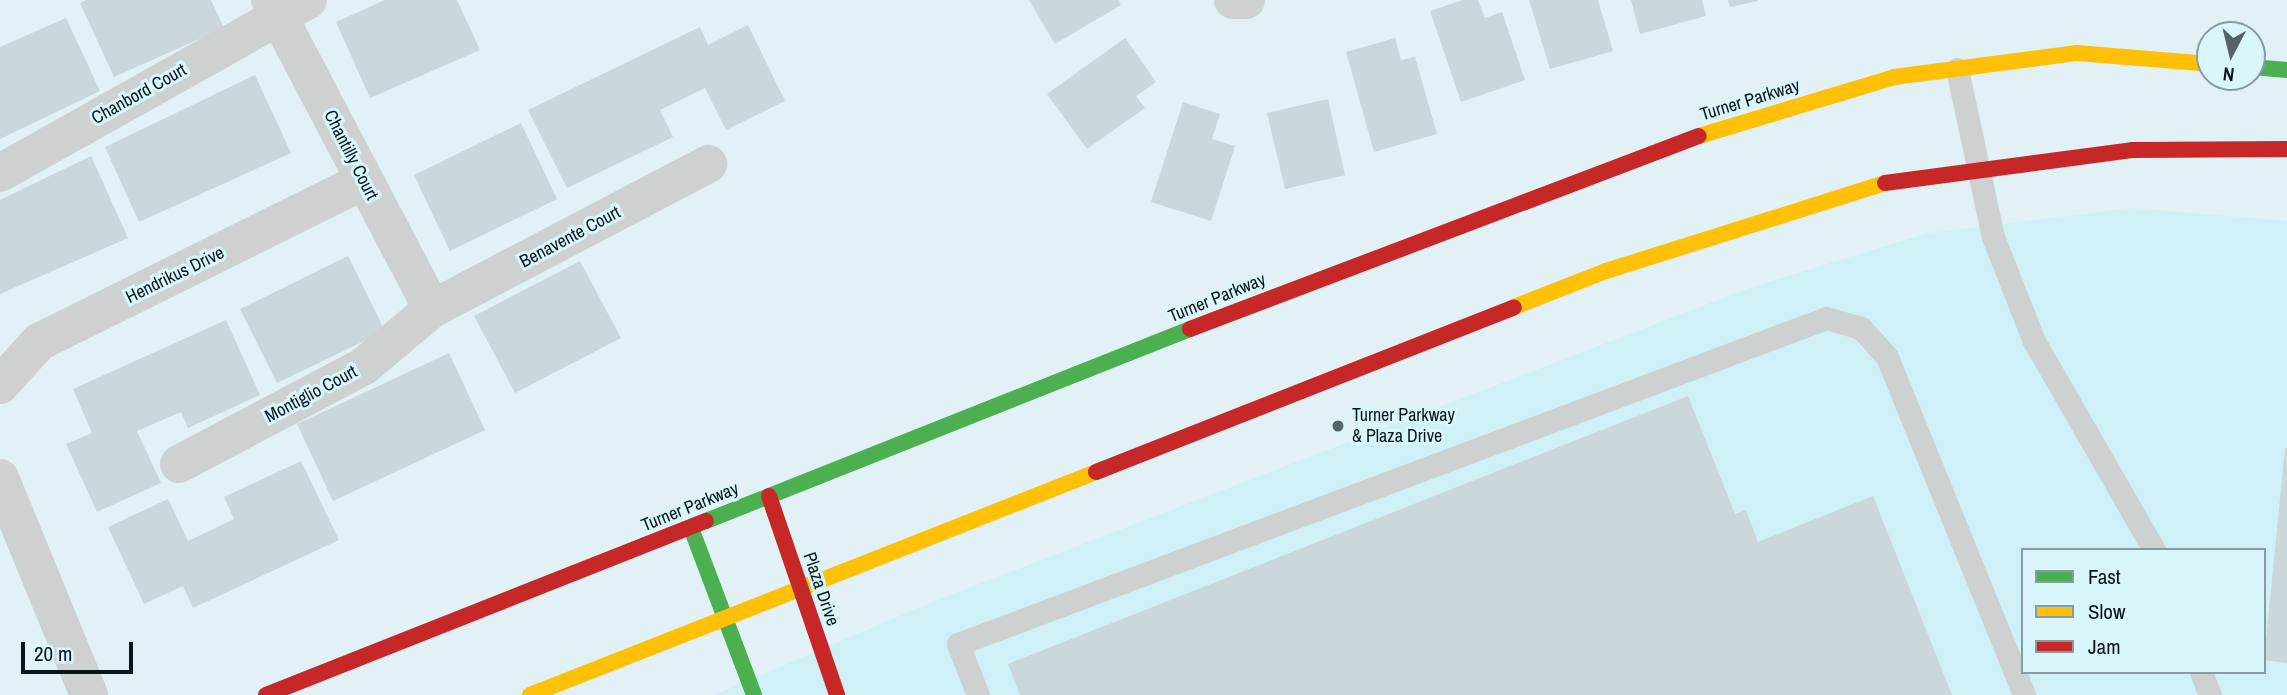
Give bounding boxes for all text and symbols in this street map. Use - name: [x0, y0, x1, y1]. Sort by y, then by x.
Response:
- north arrow: [2196, 21, 2266, 91]
- street label: Chanbord Court: [88, 59, 190, 129]
- text: N: [2222, 61, 2236, 88]
- street label: Turner Parkway: [1698, 75, 1802, 125]
- street label: Chantilly Court: [319, 107, 383, 203]
- street label: Benavente Court: [516, 201, 624, 273]
- street label: Hendrikus Drive: [122, 242, 228, 308]
- street label: Turner Parkway: [1165, 269, 1269, 327]
- street label: Montiglio Court: [261, 361, 361, 427]
- place label: Turner Parkway & Plaza Drive: [1352, 405, 1455, 448]
- marker: Turner Parkway & Plaza Drive: [1330, 418, 1346, 434]
- street label: Turner Parkway: [638, 478, 742, 536]
- legend: [2021, 548, 2266, 674]
- street label: Plaza Drive: [798, 549, 844, 629]
- text: Fast: [2088, 562, 2121, 591]
- text: Slow: [2088, 597, 2125, 626]
- scale bar: [24, 628, 136, 672]
- text: Jam: [2088, 632, 2121, 661]
- text: 20 m: [34, 639, 72, 668]

